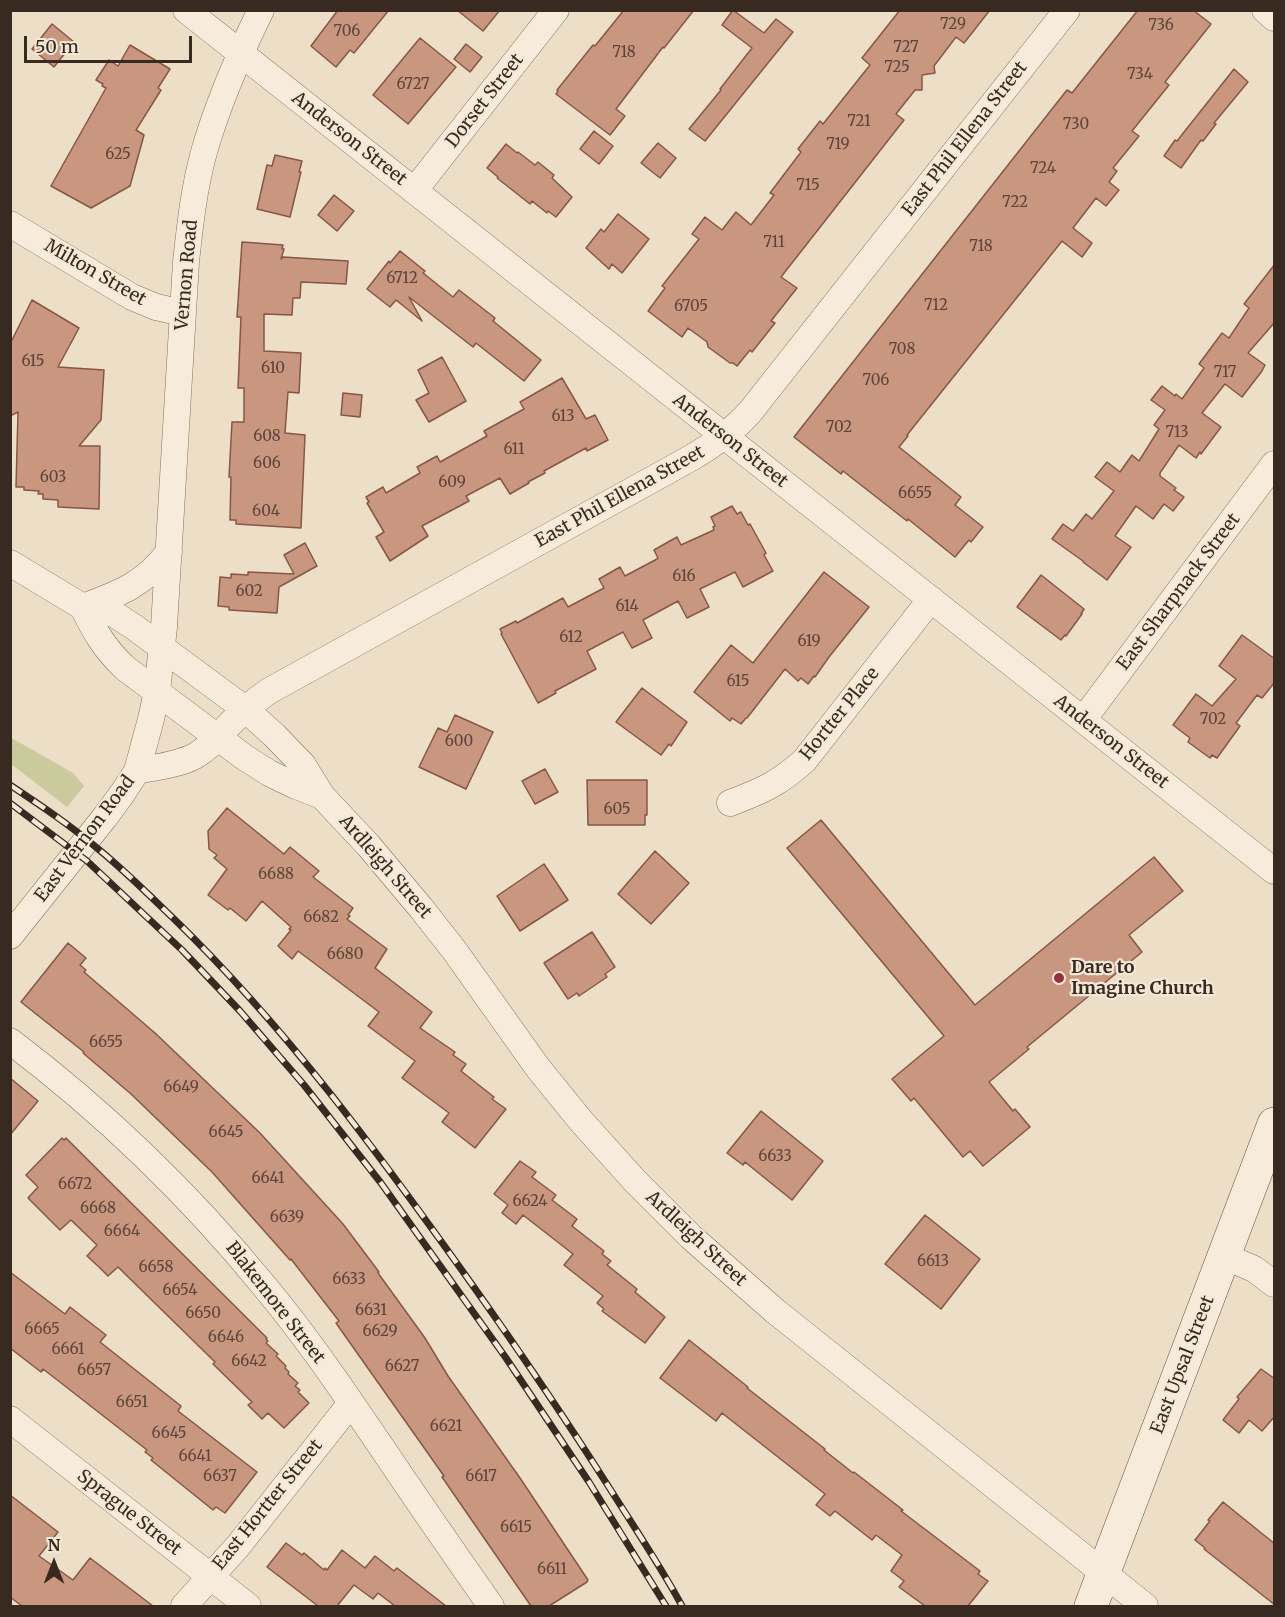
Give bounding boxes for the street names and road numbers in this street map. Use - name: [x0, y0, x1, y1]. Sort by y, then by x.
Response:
- street label: Dorset Street: [442, 50, 528, 152]
- street label: East Phil Ellena Street: [898, 57, 1032, 221]
- street label: Anderson Street: [287, 87, 411, 191]
- street label: Vernon Road: [171, 219, 203, 331]
- street label: Milton Street: [40, 235, 150, 311]
- street label: Anderson Street: [668, 389, 792, 493]
- street label: East Phil Ellena Street: [532, 441, 708, 553]
- street label: East Sharpnack Street: [1113, 509, 1245, 675]
- street label: Hortter Place: [796, 663, 884, 765]
- street label: Anderson Street: [1049, 690, 1173, 794]
- street label: East Vernon Road: [30, 772, 140, 906]
- street label: Ardleigh Street: [334, 811, 436, 923]
- street label: Ardleigh Street: [641, 1187, 751, 1291]
- street label: Blakemore Street: [221, 1238, 329, 1368]
- street label: East Upsal Street: [1147, 1293, 1219, 1437]
- street label: East Hortter Street: [209, 1435, 327, 1575]
- street label: Sprague Street: [73, 1466, 185, 1560]

